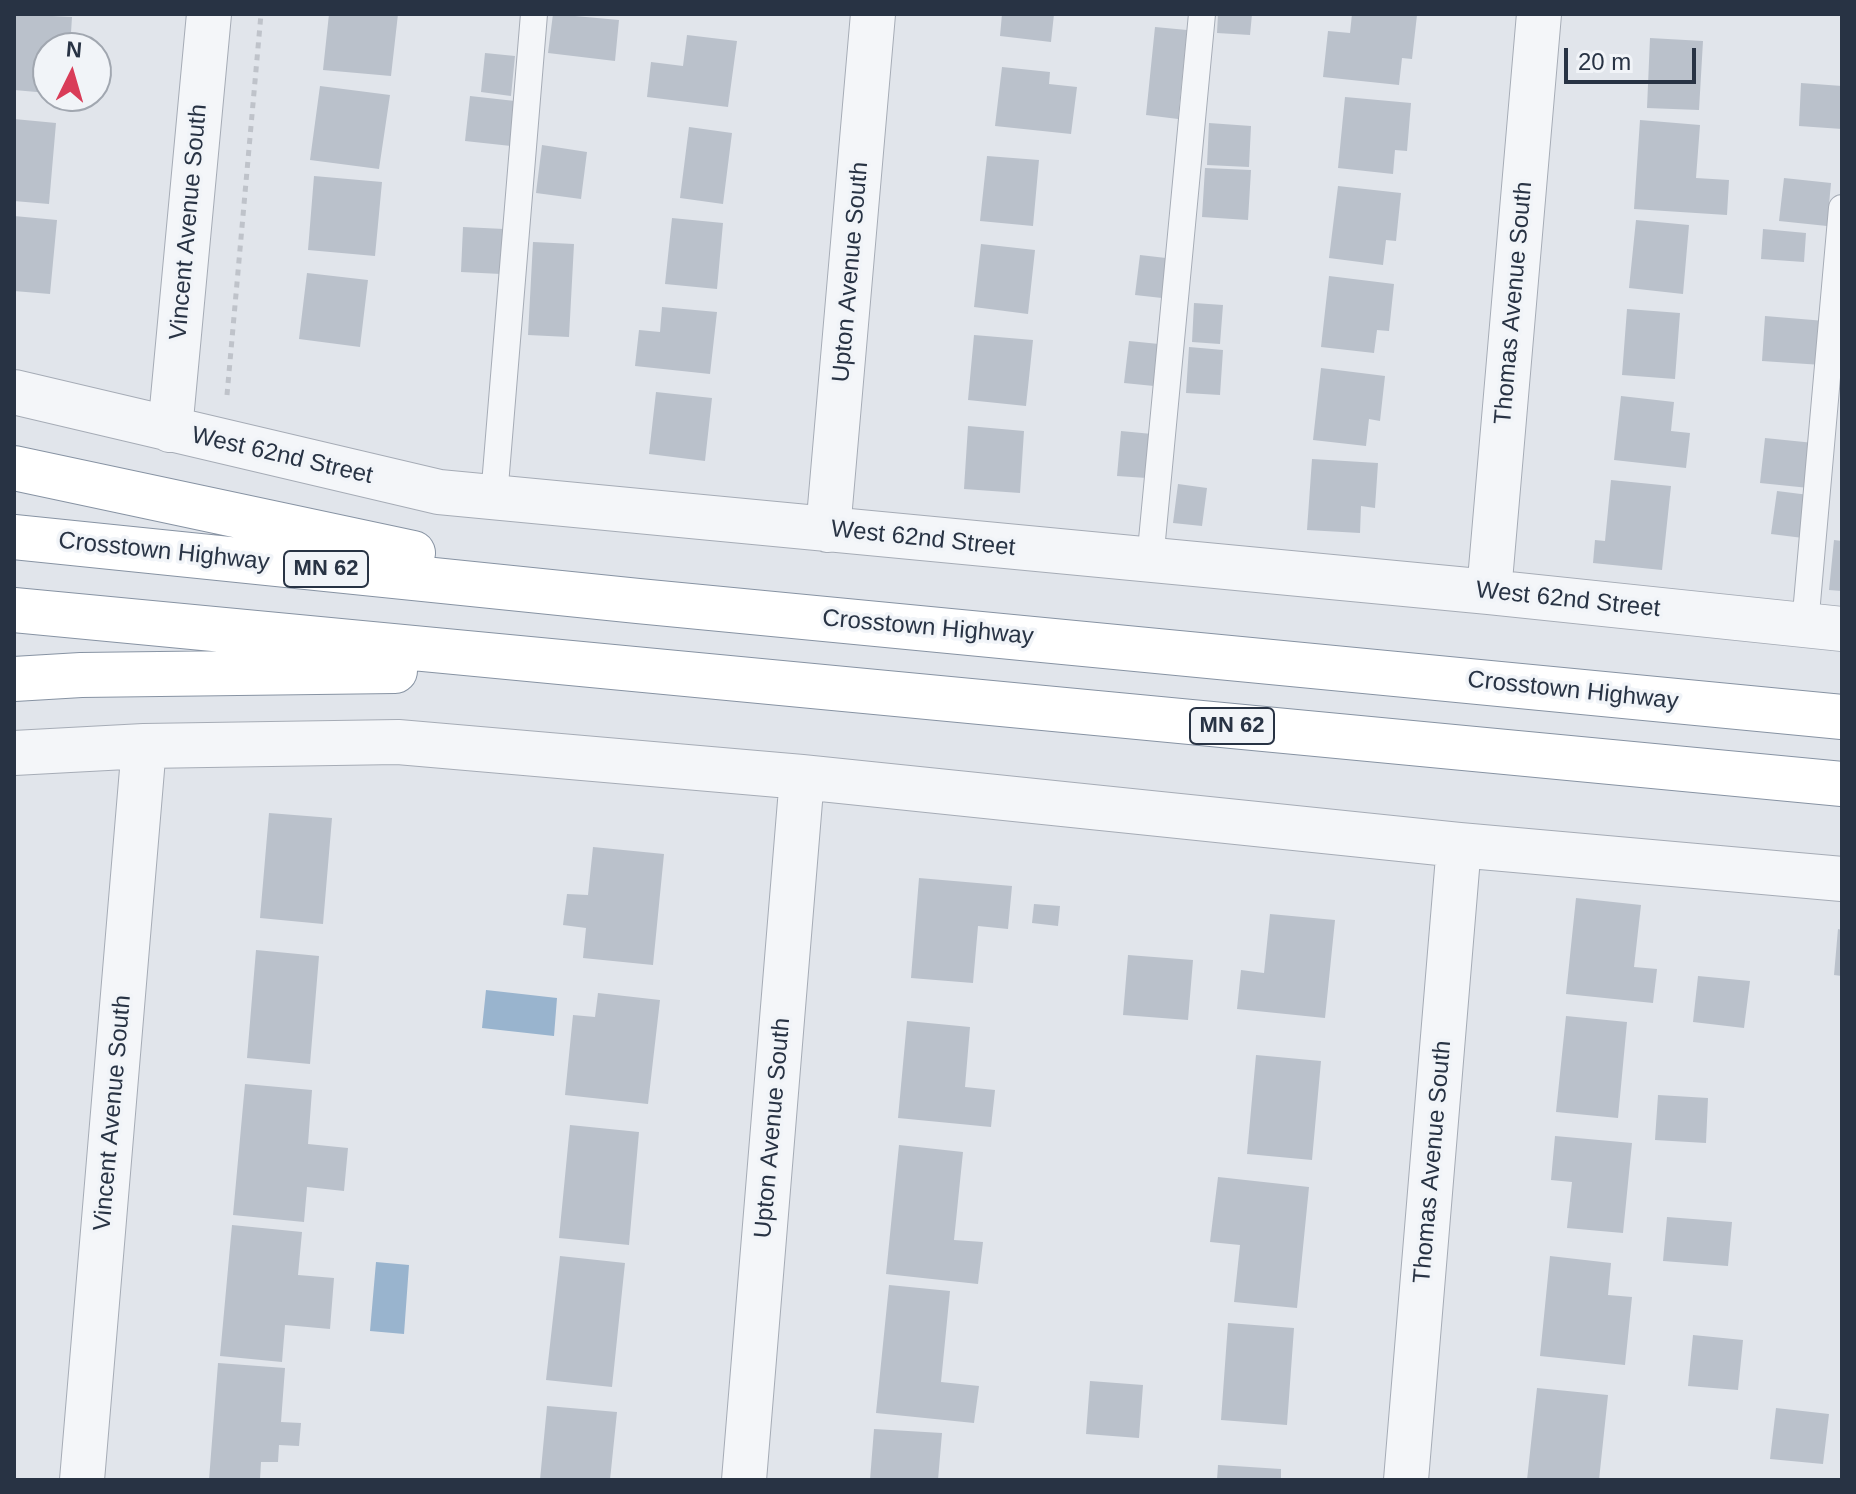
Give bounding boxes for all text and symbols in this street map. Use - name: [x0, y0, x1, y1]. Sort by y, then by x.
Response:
- north arrow: [32, 32, 112, 112]
- scale bar: [1568, 32, 1700, 82]
- text: N: [65, 36, 83, 63]
- text: 20 m: [1578, 48, 1631, 75]
- street label: Vincent Avenue South: [164, 103, 214, 341]
- street label: Upton Avenue South: [827, 161, 875, 383]
- street label: Thomas Avenue South: [1489, 180, 1539, 426]
- street label: West 62nd Street: [189, 421, 375, 491]
- street label: West 62nd Street: [830, 515, 1016, 563]
- street label: Crosstown Highway: [57, 527, 271, 577]
- road number: MN 62: [284, 551, 368, 587]
- street label: West 62nd Street: [1475, 576, 1661, 624]
- street label: Crosstown Highway: [821, 604, 1035, 652]
- street label: Crosstown Highway: [1466, 666, 1680, 716]
- road number: MN 62: [1190, 708, 1274, 744]
- street label: Vincent Avenue South: [88, 994, 138, 1232]
- street label: Upton Avenue South: [749, 1017, 797, 1239]
- street label: Thomas Avenue South: [1408, 1039, 1458, 1285]

